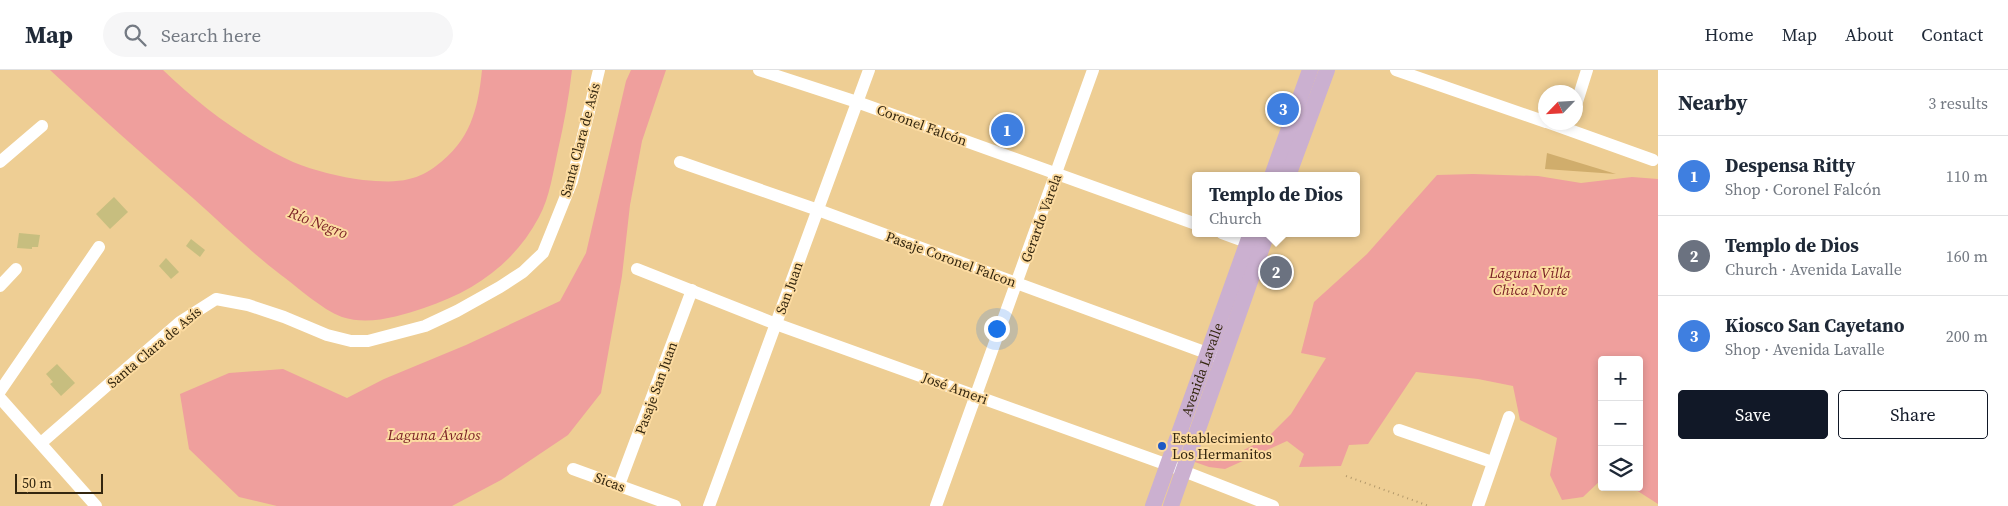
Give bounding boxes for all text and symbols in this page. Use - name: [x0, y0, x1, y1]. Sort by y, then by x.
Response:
- search box: [103, 12, 453, 57]
- text: Map: [25, 18, 73, 51]
- icon: search: [121, 21, 149, 49]
- text: Search here: [161, 22, 261, 48]
- text: Home: [1705, 22, 1754, 47]
- text: Map: [1782, 22, 1817, 47]
- text: About: [1845, 22, 1893, 47]
- text: Contact: [1921, 22, 1983, 47]
- street label: Santa Clara de Asís: [555, 81, 605, 199]
- north arrow: [1538, 85, 1583, 130]
- text: Nearby: [1678, 88, 1748, 117]
- pin: 3: [1267, 90, 1299, 128]
- text: 3 results: [1928, 92, 1988, 114]
- street label: Coronel Falcón: [874, 99, 970, 151]
- pin: 1: [991, 111, 1023, 149]
- text: Despensa Ritty: [1725, 152, 1855, 178]
- text: 1: [1690, 165, 1698, 187]
- text: 110 m: [1946, 165, 1988, 187]
- street label: Gerardo Varela: [1016, 170, 1067, 265]
- popup: [1192, 172, 1360, 237]
- text: Shop · Coronel Falcón: [1725, 178, 1881, 200]
- text: Templo de Dios: [1209, 181, 1343, 207]
- water label: Río Negro: [285, 201, 351, 243]
- text: Church: [1209, 207, 1262, 229]
- street label: Pasaje Coronel Falcon: [883, 226, 1020, 292]
- text: Templo de Dios: [1725, 232, 1859, 258]
- text: 2: [1690, 245, 1698, 267]
- text: 160 m: [1946, 245, 1988, 267]
- pin: 2: [1260, 253, 1292, 291]
- street label: San Juan: [770, 258, 808, 317]
- text: Church · Avenida Lavalle: [1725, 258, 1902, 280]
- water label: Laguna Villa Chica Norte: [1488, 262, 1571, 300]
- street label: Santa Clara de Asís: [103, 302, 205, 392]
- text: Kiosco San Cayetano: [1725, 312, 1905, 338]
- your location: [984, 316, 1010, 342]
- street label: Avenida Lavalle: [1176, 320, 1228, 419]
- text: 3: [1690, 325, 1698, 347]
- text: 200 m: [1946, 325, 1988, 347]
- street label: Pasaje San Juan: [630, 338, 682, 437]
- text: Shop · Avenida Lavalle: [1725, 338, 1885, 360]
- map controls: [1598, 356, 1643, 491]
- button: +: [1598, 356, 1643, 401]
- street label: José Ameri: [919, 367, 990, 409]
- button: Save: [1678, 390, 1828, 439]
- button: Share: [1838, 390, 1988, 439]
- button: −: [1598, 401, 1643, 446]
- water label: Laguna Ávalos: [387, 424, 481, 445]
- place label: Establecimiento Los Hermanitos: [1172, 428, 1273, 464]
- marker: Establecimiento Los Hermanitos: [1156, 440, 1168, 452]
- button: layers: [1598, 446, 1643, 491]
- street label: Sicas: [592, 467, 628, 497]
- scale bar: [15, 471, 102, 494]
- text: 50 m: [22, 473, 52, 493]

